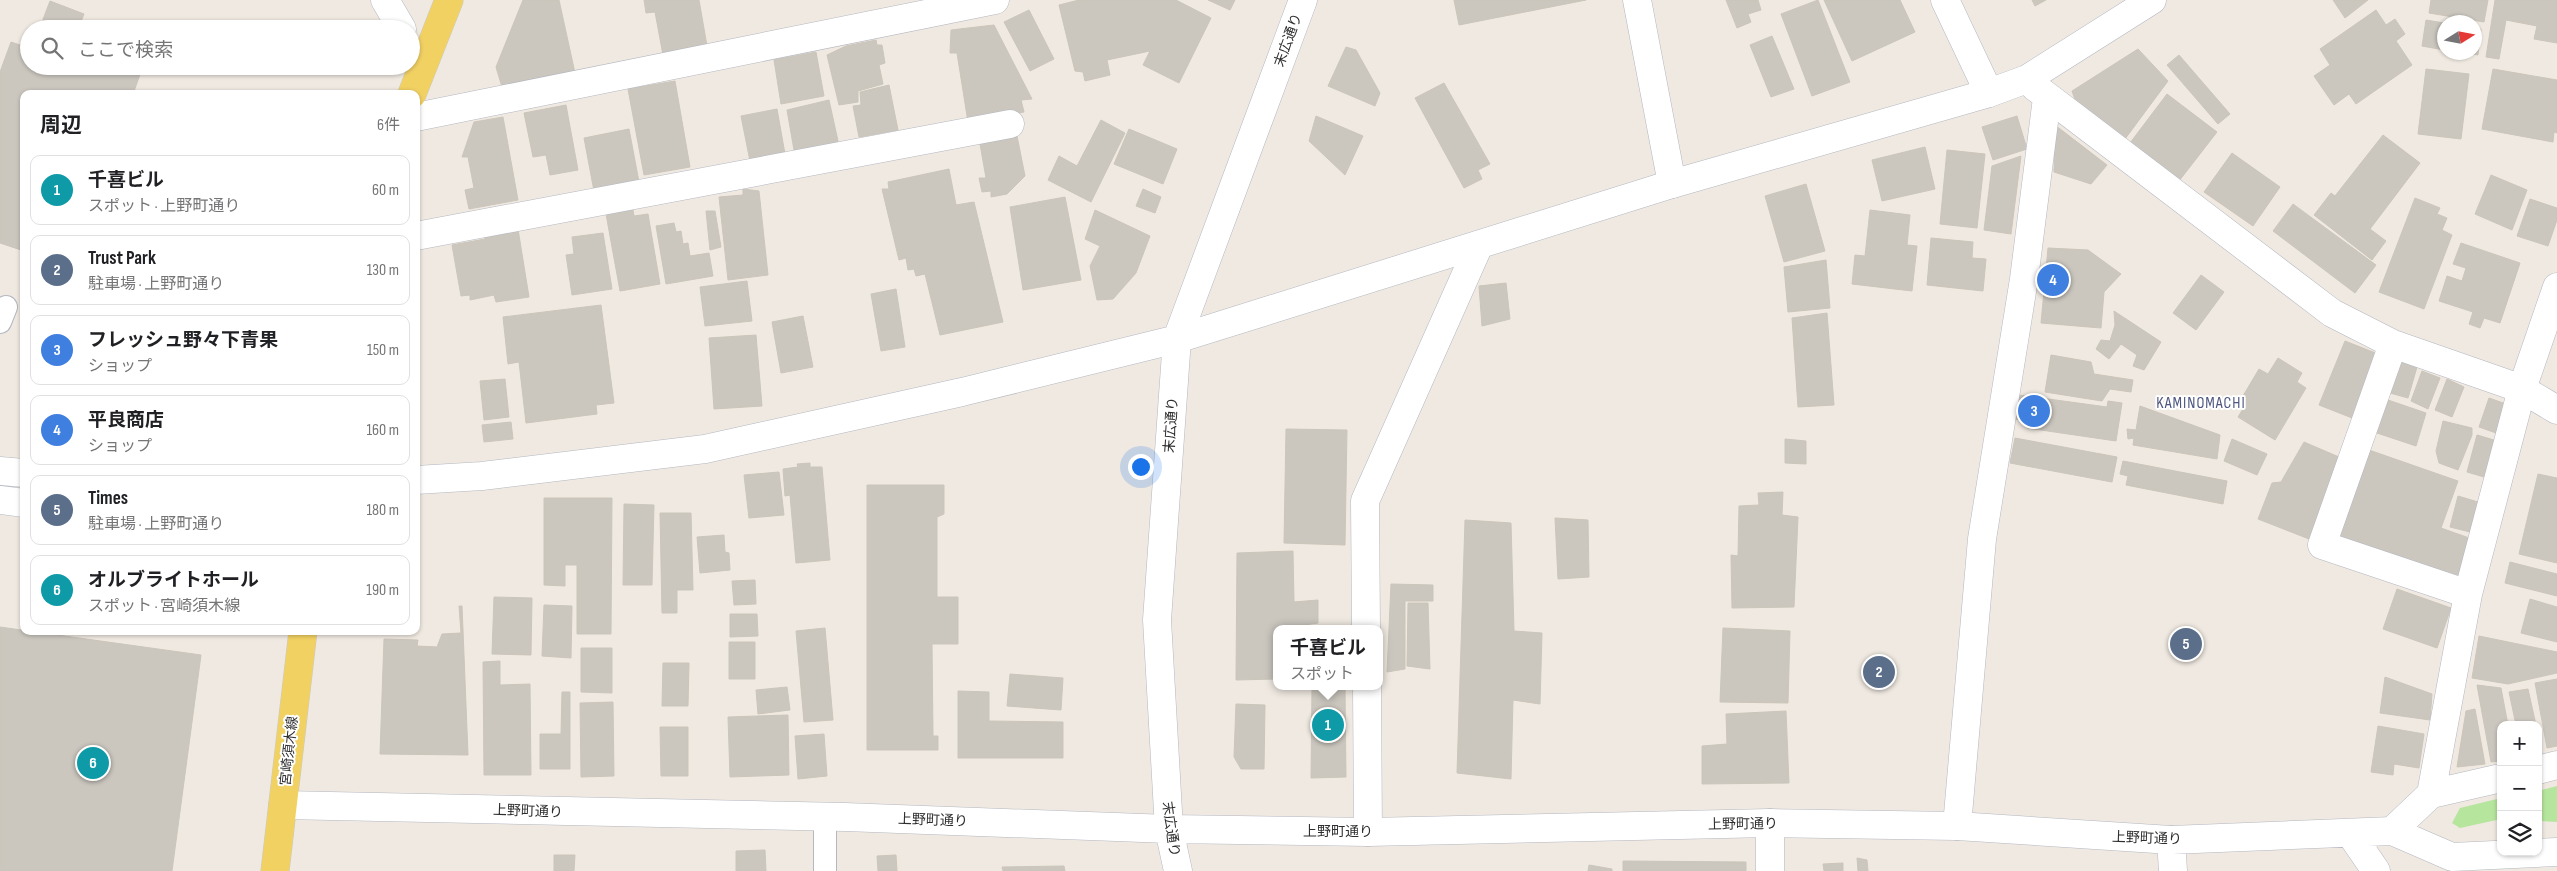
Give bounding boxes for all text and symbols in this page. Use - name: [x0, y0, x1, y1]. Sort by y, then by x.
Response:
- street label: 末広通り: [1270, 11, 1306, 69]
- north arrow: [2437, 15, 2482, 60]
- search box: [20, 20, 420, 75]
- icon: search: [38, 34, 66, 62]
- text: ここで検索: [78, 39, 173, 62]
- text: 周辺: [40, 113, 82, 138]
- text: 6件: [377, 116, 400, 135]
- text: 千喜ビル: [88, 169, 164, 192]
- text: 1: [54, 181, 60, 200]
- text: 60 m: [372, 181, 399, 200]
- text: スポット · 上野町通り: [88, 197, 240, 216]
- text: Trust Park: [88, 247, 156, 270]
- text: 2: [53, 261, 61, 280]
- text: 130 m: [367, 261, 399, 280]
- pin: 4: [2037, 261, 2069, 299]
- text: 駐車場 · 上野町通り: [88, 275, 224, 294]
- text: フレッシュ野々下青果: [88, 329, 278, 352]
- text: 3: [53, 341, 61, 360]
- text: 150 m: [367, 341, 399, 360]
- text: ショップ: [88, 357, 152, 376]
- pin: 3: [2018, 392, 2050, 430]
- district label: KAMINOMACHI: [2156, 394, 2246, 413]
- street label: 末広通り: [1161, 396, 1181, 454]
- text: 平良商店: [88, 409, 164, 432]
- text: 4: [53, 421, 61, 440]
- text: 160 m: [366, 421, 399, 440]
- text: ショップ: [88, 437, 152, 456]
- your location: [1128, 454, 1154, 480]
- text: Times: [88, 487, 128, 510]
- text: 5: [53, 501, 61, 520]
- text: 180 m: [366, 501, 399, 520]
- text: 駐車場 · 上野町通り: [88, 515, 224, 534]
- text: オルブライトホール: [88, 569, 259, 592]
- text: 6: [53, 581, 61, 600]
- text: 190 m: [366, 581, 399, 600]
- text: スポット · 宮崎須木線: [88, 597, 240, 616]
- popup: [1273, 625, 1383, 690]
- pin: 5: [2170, 625, 2202, 663]
- text: 千喜ビル: [1290, 637, 1366, 660]
- pin: 2: [1863, 653, 1895, 691]
- text: スポット: [1290, 665, 1354, 684]
- pin: 1: [1312, 706, 1344, 744]
- street label: 宮崎須木線: [277, 715, 301, 787]
- map controls: [2497, 721, 2542, 856]
- button: +: [2497, 721, 2542, 766]
- pin: 6: [77, 744, 109, 782]
- button: −: [2497, 766, 2542, 811]
- street label: 末広通り: [1159, 800, 1183, 858]
- street label: 上野町通り: [493, 801, 563, 821]
- street label: 上野町通り: [898, 810, 968, 830]
- button: layers: [2497, 811, 2542, 856]
- street label: 上野町通り: [1708, 815, 1778, 833]
- street label: 上野町通り: [1303, 823, 1373, 840]
- street label: 上野町通り: [2112, 828, 2182, 848]

